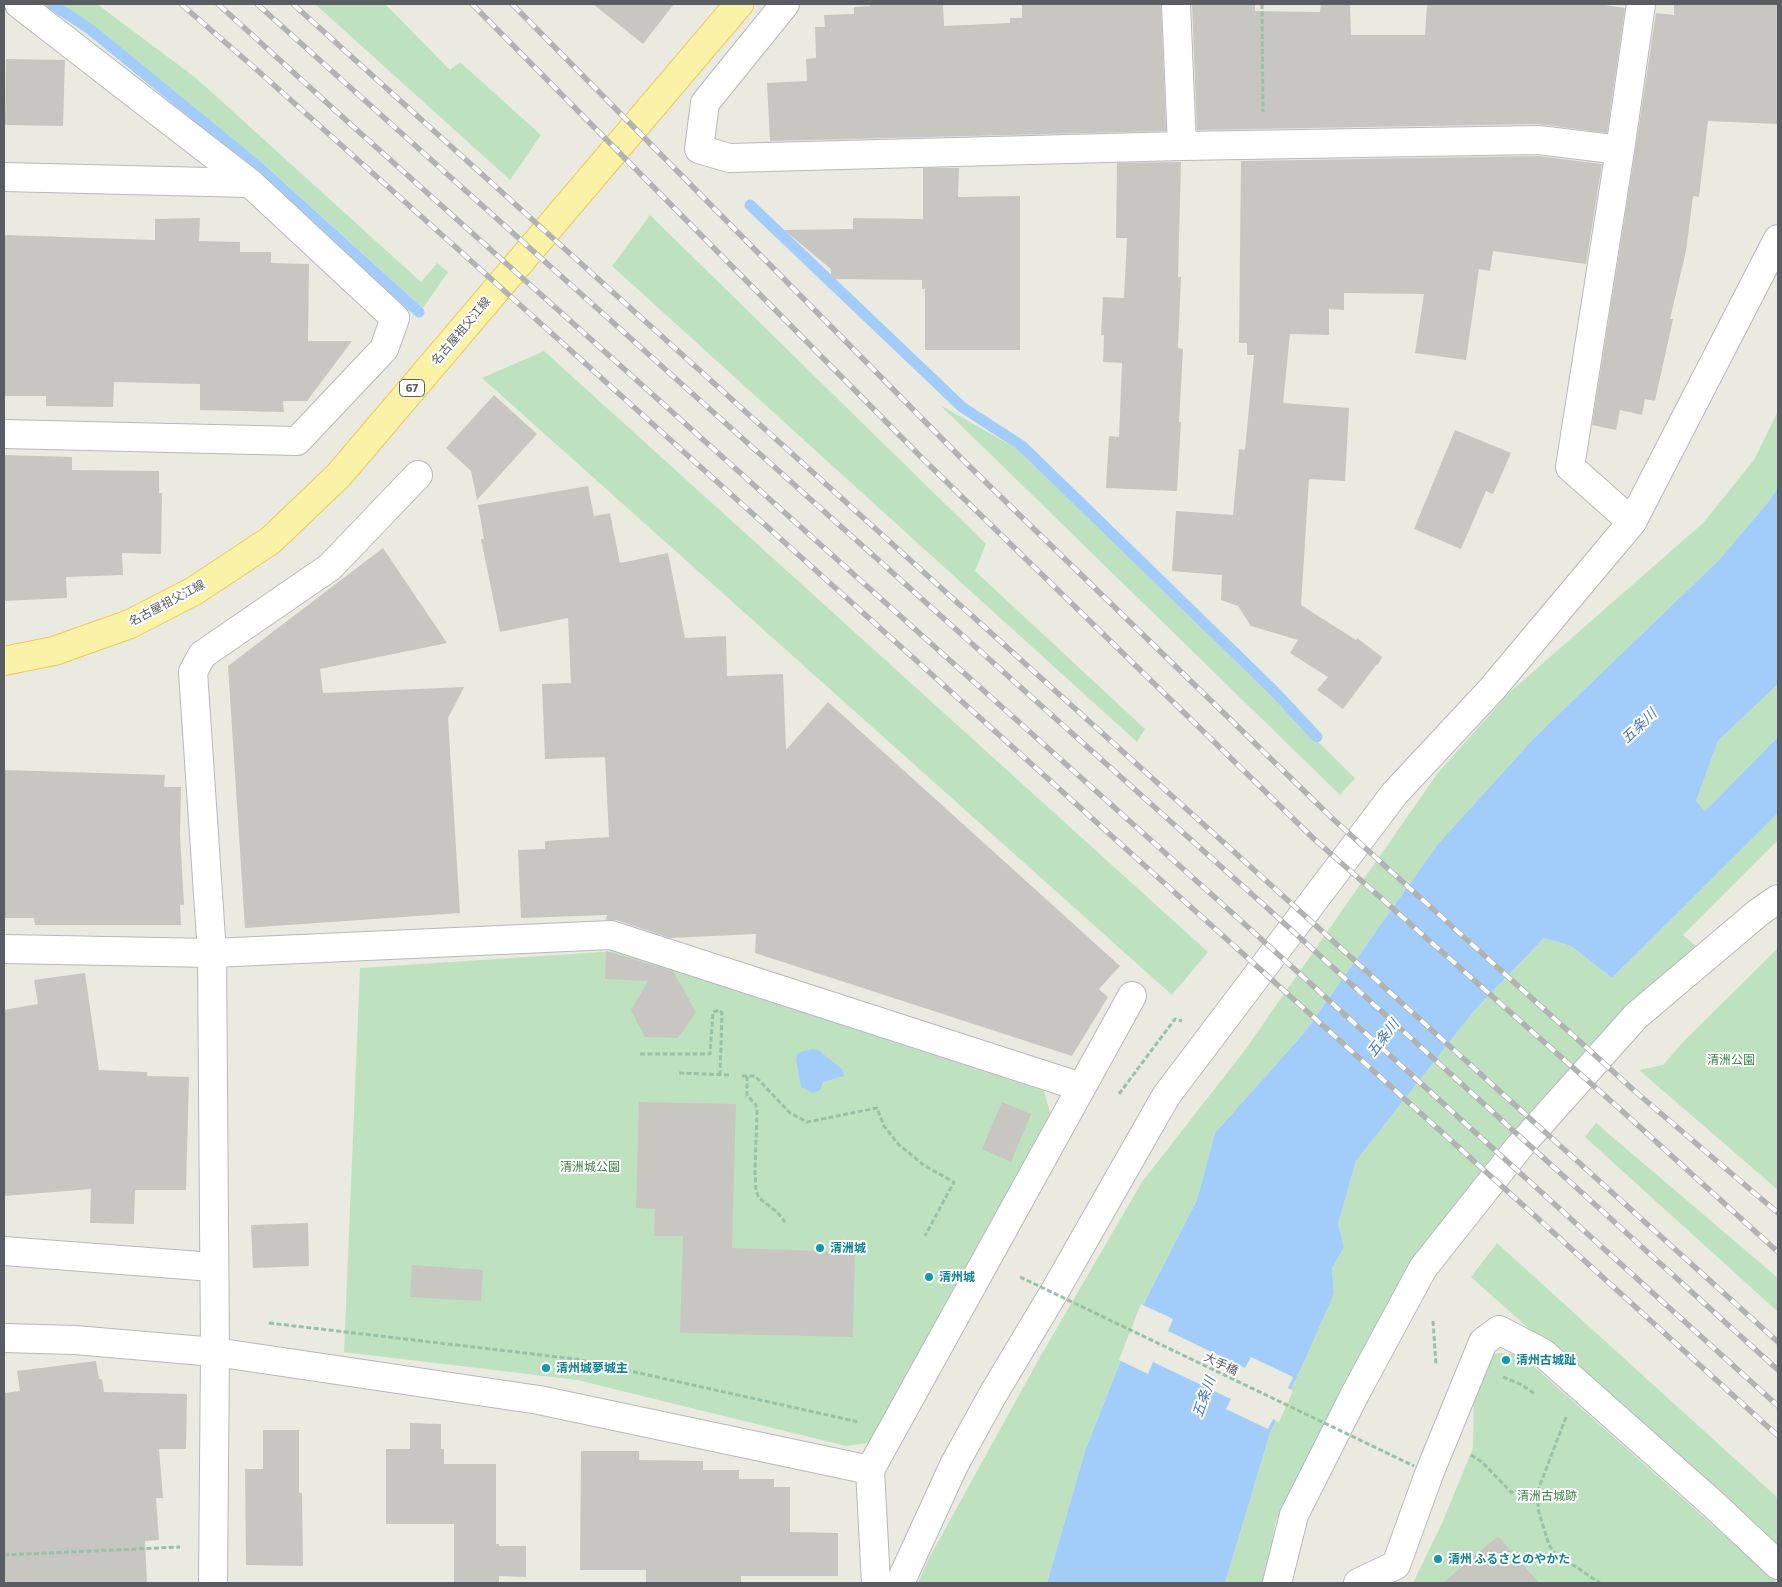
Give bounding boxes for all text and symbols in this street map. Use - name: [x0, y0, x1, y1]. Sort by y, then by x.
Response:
- street label: 名古屋祖父江線: [428, 294, 494, 368]
- road number: 67: [400, 379, 424, 396]
- street label: 名古屋祖父江線: [127, 577, 207, 629]
- water label: 五条川: [1618, 705, 1660, 747]
- water label: 五条川: [1364, 1016, 1402, 1060]
- park label: 清洲公園: [1707, 1053, 1755, 1067]
- park label: 清洲城公園: [560, 1160, 620, 1174]
- place label: 清洲城: [830, 1241, 866, 1255]
- marker: 清洲城: [814, 1242, 826, 1254]
- place label: 清州城: [939, 1270, 975, 1284]
- marker: 清州城: [923, 1271, 935, 1283]
- street label: 大手橋: [1202, 1350, 1240, 1378]
- place label: 清州古城趾: [1516, 1353, 1576, 1367]
- marker: 清州古城趾: [1500, 1354, 1512, 1366]
- place label: 清州城夢城主: [556, 1361, 628, 1375]
- marker: 清州城夢城主: [540, 1362, 552, 1374]
- water label: 五条川: [1189, 1374, 1219, 1420]
- park label: 清洲古城跡: [1517, 1489, 1577, 1503]
- place label: 清州 ふるさとのやかた: [1448, 1552, 1570, 1566]
- marker: 清州 ふるさとのやかた: [1432, 1553, 1444, 1565]

